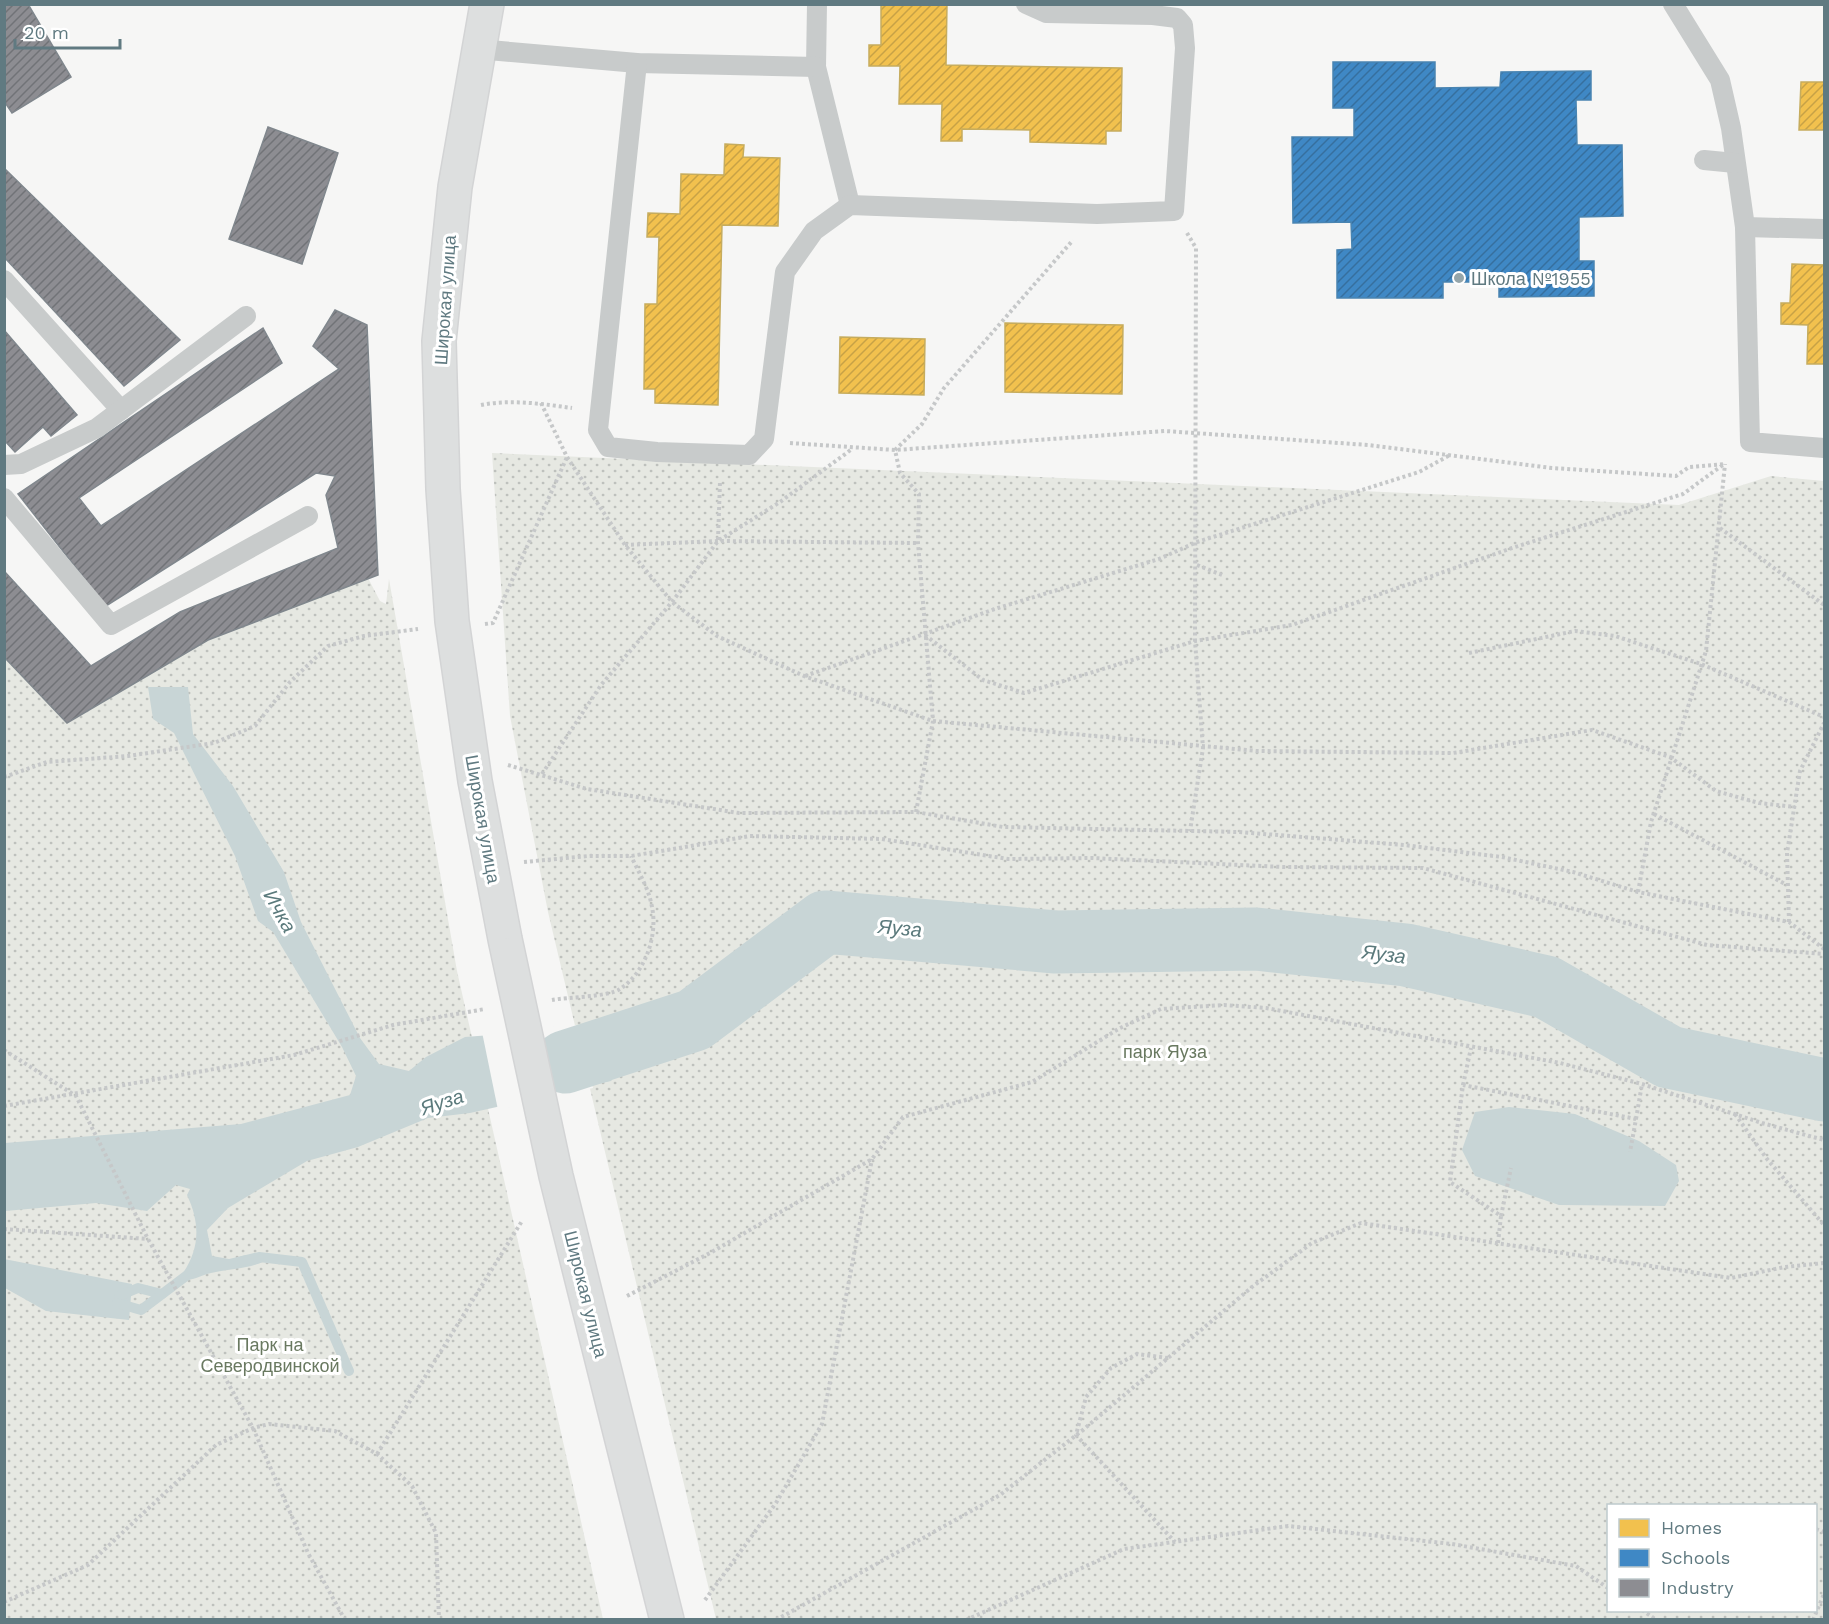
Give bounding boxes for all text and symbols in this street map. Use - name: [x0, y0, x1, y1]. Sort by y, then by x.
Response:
- scale bar: [15, 12, 120, 50]
- text: 20 m: [24, 22, 69, 43]
- street label: Широкая улица: [430, 233, 460, 366]
- place label: Школа №1955: [1471, 268, 1591, 289]
- marker: Школа №1955: [1452, 271, 1466, 285]
- street label: Широкая улица: [461, 753, 505, 886]
- water label: Ичка: [259, 885, 301, 937]
- water label: Яуза: [876, 914, 923, 942]
- water label: Яуза: [1360, 939, 1407, 969]
- park label: парк Яуза: [1123, 1041, 1208, 1062]
- water label: Яуза: [416, 1084, 467, 1120]
- street label: Широкая улица: [560, 1228, 612, 1361]
- park label: Парк на Северодвинской: [200, 1334, 340, 1376]
- legend: [1607, 1504, 1817, 1612]
- text: Homes: [1661, 1517, 1722, 1538]
- text: Schools: [1661, 1547, 1730, 1568]
- text: Industry: [1661, 1577, 1734, 1598]

